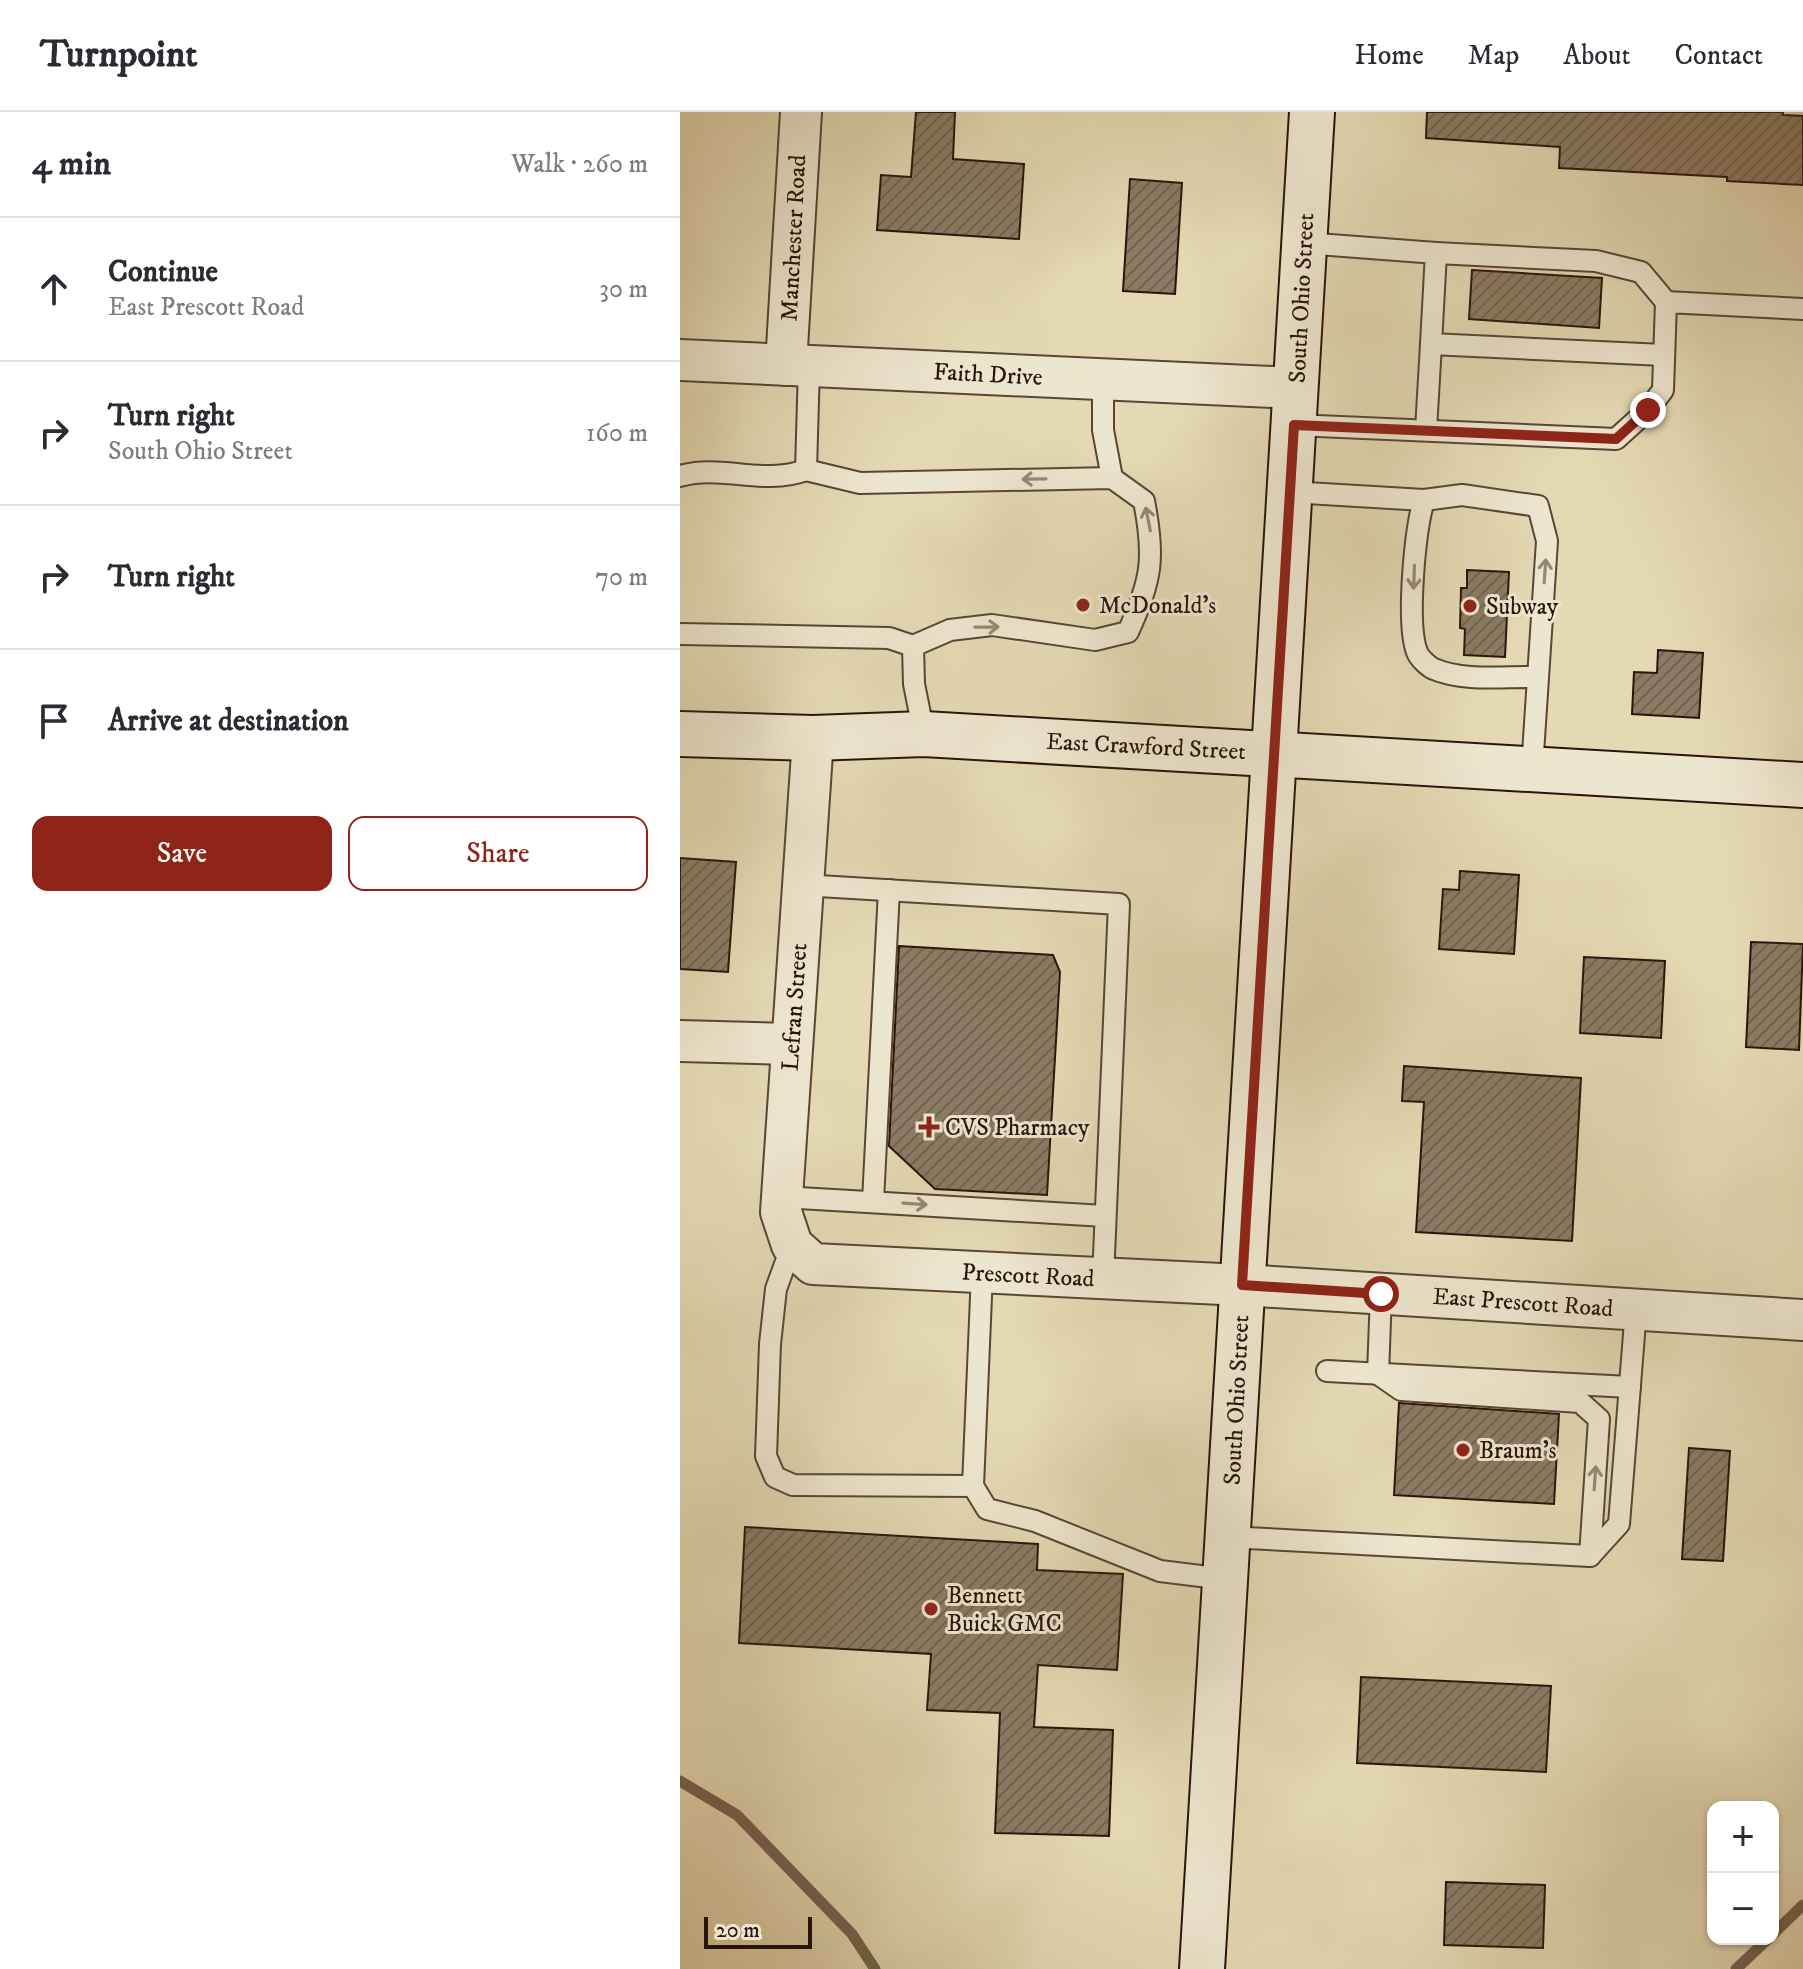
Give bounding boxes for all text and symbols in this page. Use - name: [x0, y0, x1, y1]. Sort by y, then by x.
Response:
- text: Turnpoint: [40, 31, 198, 79]
- text: Home: [1355, 38, 1424, 73]
- text: Map: [1468, 38, 1519, 73]
- text: About: [1563, 38, 1630, 73]
- text: Contact: [1674, 38, 1763, 73]
- text: 4 min: [32, 143, 111, 185]
- text: Walk · 260 m: [511, 148, 648, 181]
- street label: Manchester Road: [775, 154, 813, 322]
- street label: South Ohio Street: [1283, 212, 1321, 384]
- text: Continue: [108, 254, 218, 291]
- icon: ahead: [32, 267, 76, 311]
- text: 30 m: [599, 273, 648, 306]
- text: East Prescott Road: [108, 291, 304, 324]
- street label: Faith Drive: [933, 357, 1043, 393]
- route end: [1630, 392, 1666, 428]
- text: Turn right: [108, 398, 235, 435]
- icon: right: [32, 411, 76, 455]
- text: 160 m: [586, 417, 648, 450]
- text: South Ohio Street: [108, 435, 293, 468]
- one-way arrow: [1021, 472, 1048, 487]
- one-way arrow: [1139, 507, 1154, 532]
- icon: right: [32, 555, 76, 599]
- one-way arrow: [1538, 558, 1553, 585]
- text: Turn right: [108, 559, 235, 596]
- text: 70 m: [595, 561, 648, 594]
- one-way arrow: [1407, 563, 1422, 590]
- place label: McDonald's: [1099, 591, 1216, 621]
- place label: Subway: [1486, 592, 1559, 622]
- marker: McDonald's: [1074, 596, 1092, 614]
- marker: Subway: [1461, 597, 1479, 615]
- one-way arrow: [974, 619, 1000, 635]
- icon: arrive: [32, 699, 76, 743]
- text: Arrive at destination: [108, 703, 349, 740]
- street label: East Crawford Street: [1045, 727, 1247, 767]
- button: Save: [32, 816, 332, 891]
- button: Share: [348, 816, 648, 891]
- street label: Lefran Street: [776, 942, 814, 1072]
- place label: CVS Pharmacy: [945, 1113, 1090, 1143]
- marker: CVS Pharmacy: [920, 1118, 938, 1136]
- one-way arrow: [901, 1197, 928, 1212]
- street label: Prescott Road: [961, 1258, 1095, 1294]
- route start: [1363, 1276, 1399, 1312]
- street label: East Prescott Road: [1432, 1282, 1614, 1324]
- street label: South Ohio Street: [1218, 1314, 1256, 1486]
- place label: Braum's: [1479, 1436, 1556, 1466]
- marker: Braum's: [1454, 1441, 1472, 1459]
- one-way arrow: [1588, 1465, 1603, 1492]
- place label: Bennett Buick GMC: [947, 1581, 1062, 1639]
- marker: Bennett Buick GMC: [922, 1600, 940, 1618]
- map controls: [1707, 1801, 1779, 1945]
- button: +: [1707, 1801, 1779, 1873]
- button: −: [1707, 1873, 1779, 1945]
- scale bar: [704, 1913, 812, 1949]
- text: 20 m: [716, 1917, 760, 1944]

